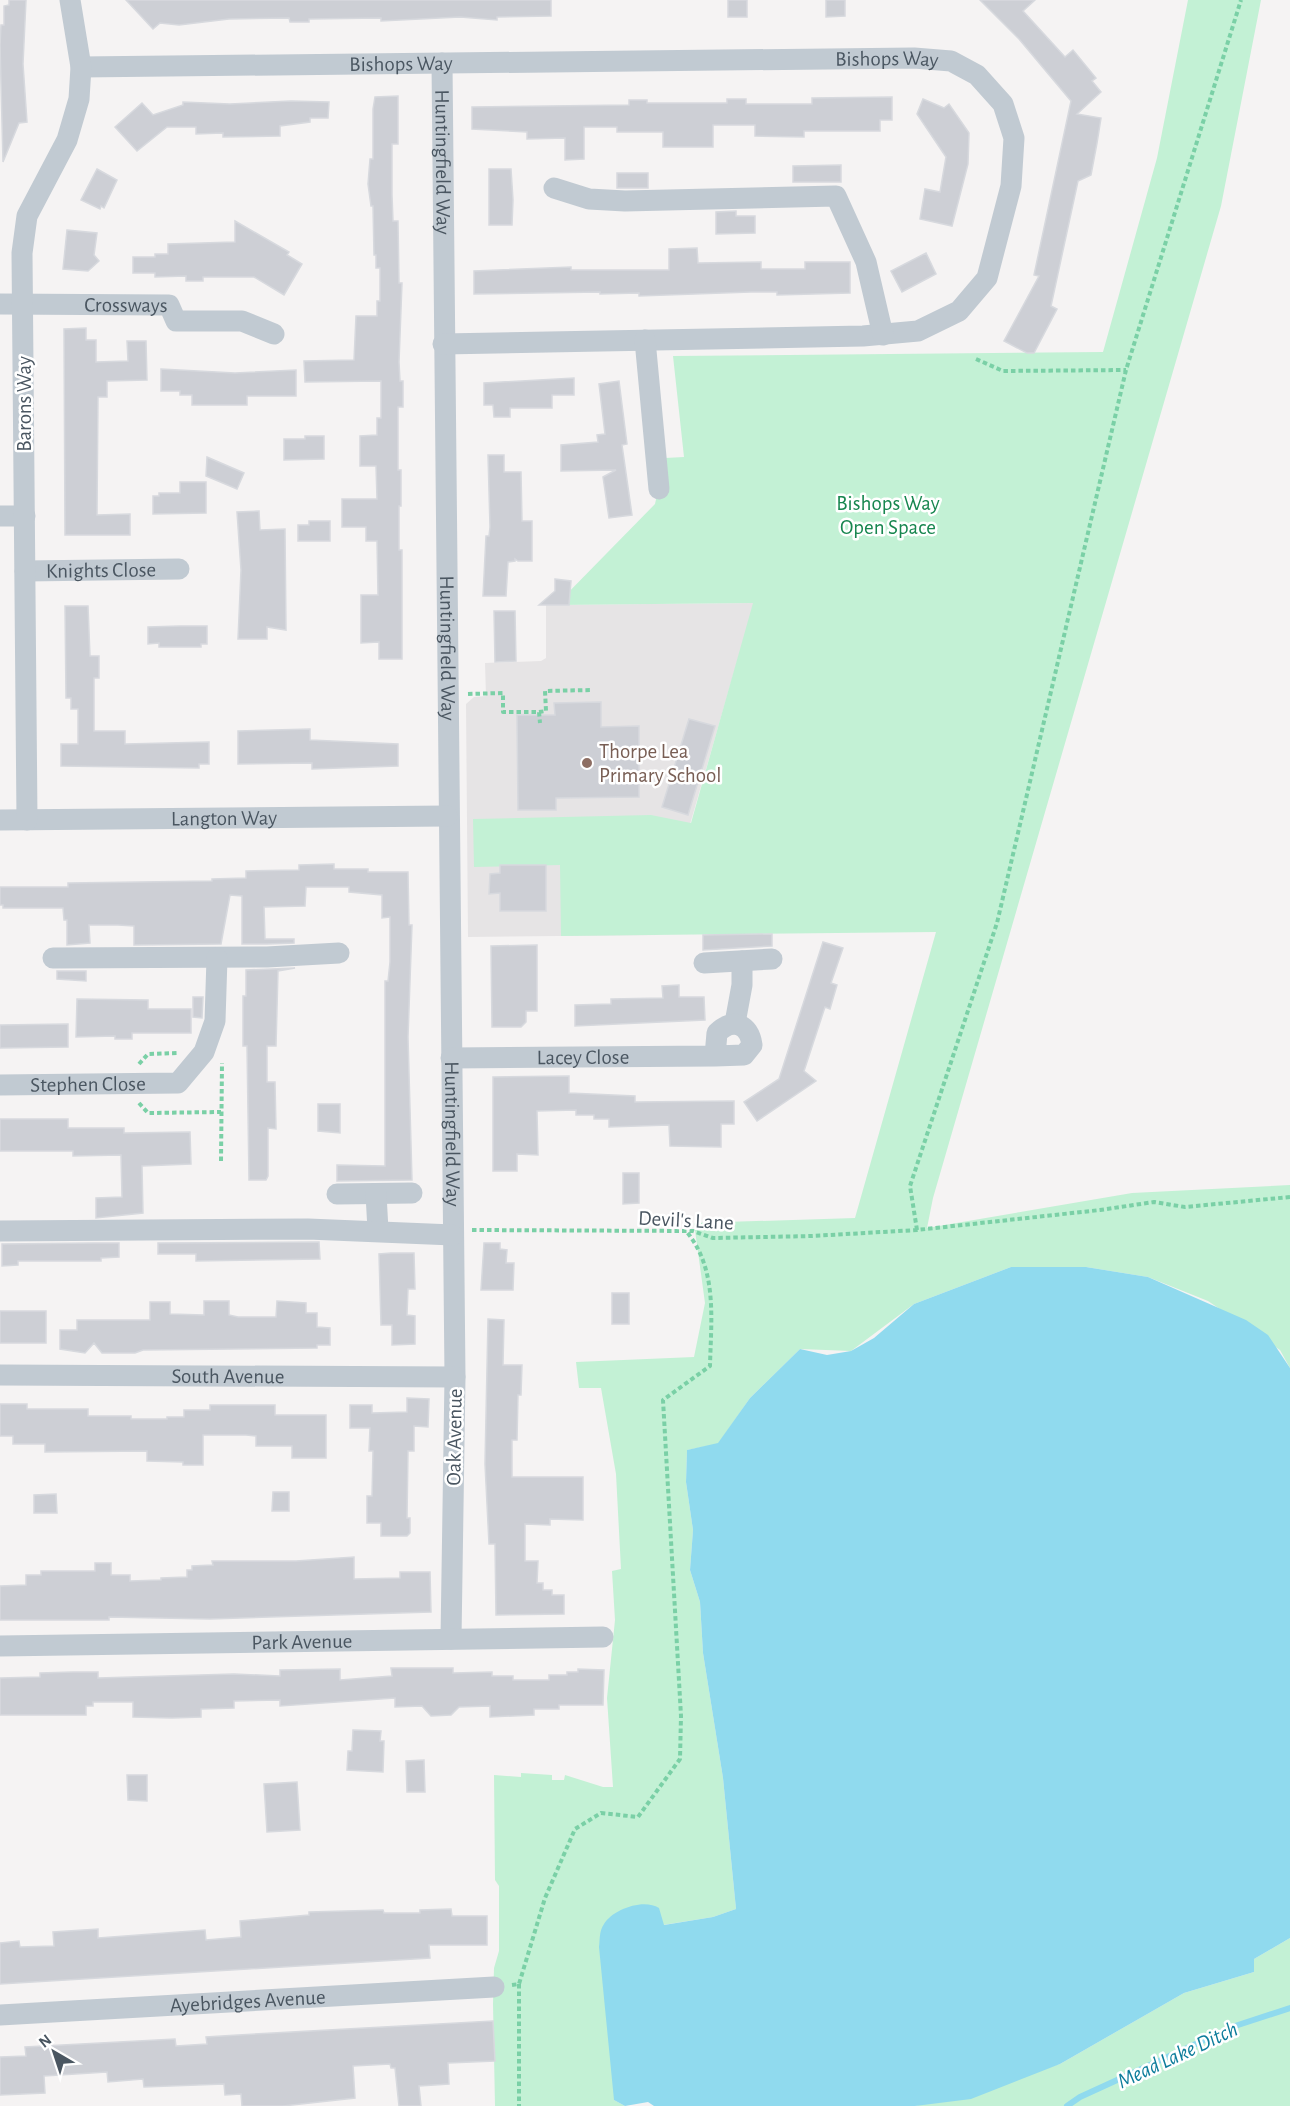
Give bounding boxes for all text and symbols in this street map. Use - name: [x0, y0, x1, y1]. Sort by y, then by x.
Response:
- street label: Bishops Way: [835, 48, 939, 71]
- street label: Bishops Way: [349, 53, 453, 75]
- street label: Huntingfield Way: [431, 89, 454, 235]
- street label: Crossways: [84, 294, 168, 316]
- street label: Barons Way: [14, 356, 35, 452]
- park label: Bishops Way Open Space: [836, 493, 940, 538]
- street label: Knights Close: [46, 559, 156, 582]
- street label: Huntingfield Way: [436, 575, 459, 721]
- place label: Thorpe Lea Primary School: [599, 741, 722, 786]
- marker: Thorpe Lea Primary School: [580, 756, 594, 770]
- street label: Langton Way: [171, 808, 277, 829]
- street label: Lacey Close: [537, 1047, 629, 1068]
- street label: Huntingfield Way: [441, 1061, 463, 1207]
- street label: Stephen Close: [30, 1073, 146, 1096]
- street label: Devil's Lane: [638, 1208, 734, 1233]
- street label: South Avenue: [172, 1366, 284, 1387]
- street label: Oak Avenue: [443, 1388, 466, 1486]
- street label: Park Avenue: [251, 1631, 353, 1653]
- street label: Ayebridges Avenue: [169, 1987, 326, 2016]
- water label: Mead Lake Ditch: [1114, 2017, 1241, 2092]
- north arrow: [24, 2022, 84, 2082]
- text: N: [36, 2031, 55, 2051]

